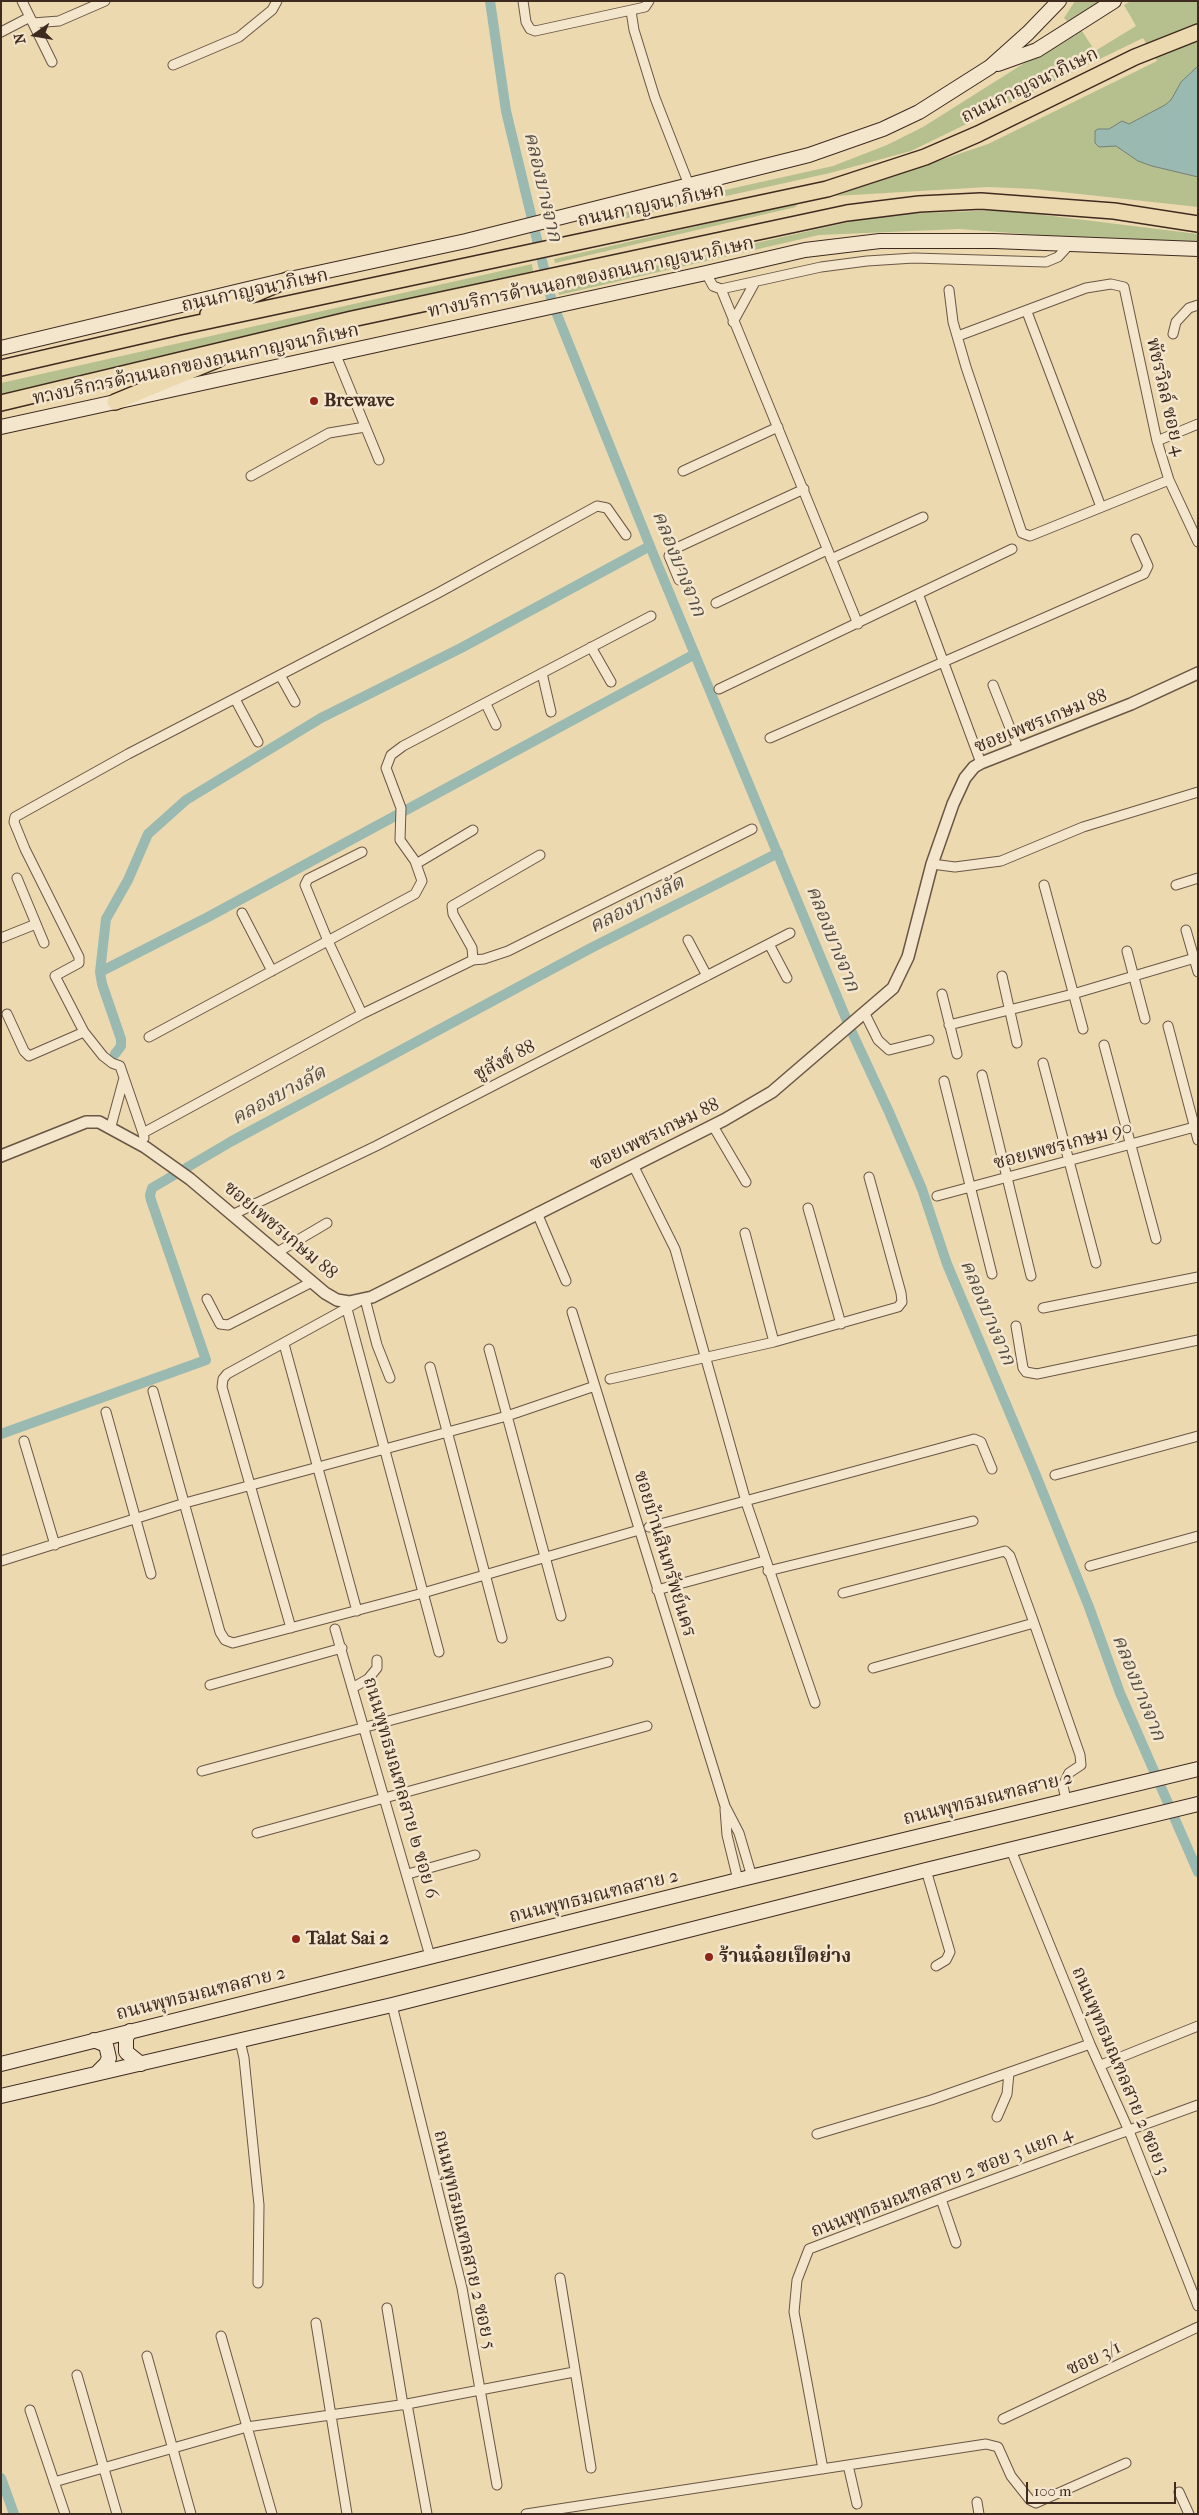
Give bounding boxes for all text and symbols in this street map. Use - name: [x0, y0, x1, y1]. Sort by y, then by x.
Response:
- north arrow: [10, 10, 60, 60]
- text: N: [10, 31, 29, 46]
- street label: ถนนกาญจนาภิเษก: [958, 43, 1102, 129]
- water label: คลองบางจาก: [518, 130, 566, 244]
- street label: ถนนกาญจนาภิเษก: [575, 179, 727, 233]
- street label: ทางบริการด้านนอกของถนนกาญจนาภิเษก: [426, 232, 756, 324]
- street label: ถนนกาญจนาภิเษก: [179, 264, 331, 318]
- street label: ทางบริการด้านนอกของถนนกาญจนาภิเษก: [31, 319, 361, 411]
- street label: พัชรวิลล์ ซอย 4: [1140, 336, 1190, 458]
- place label: Brewave: [324, 390, 394, 412]
- marker: Brewave: [308, 395, 320, 407]
- water label: คลองบางจาก: [646, 508, 710, 620]
- street label: ซอยเพชรเกษม 88: [971, 685, 1111, 759]
- water label: คลองบางลัด: [585, 871, 689, 939]
- water label: คลองบางจาก: [800, 883, 864, 995]
- street label: ชูสังข์ 88: [470, 1036, 540, 1086]
- water label: คลองบางลัด: [228, 1061, 330, 1131]
- street label: ซอยเพชรเกษม 88: [586, 1094, 724, 1176]
- street label: ซอยเพชรเกษม 90: [991, 1117, 1135, 1175]
- street label: ซอยเพชรเกษม 88: [219, 1177, 341, 1285]
- water label: คลองบางจาก: [954, 1257, 1020, 1369]
- street label: ซอยบ้านสินทรัพย์นคร: [628, 1468, 700, 1640]
- water label: คลองบางจาก: [1106, 1632, 1170, 1744]
- street label: ถนนพุทธมณฑลสาย ๒ ซอย 6: [357, 1675, 443, 1901]
- street label: ถนนพุทธมณฑลสาย 2: [901, 1767, 1075, 1831]
- street label: ถนนพุทธมณฑลสาย 2: [507, 1865, 681, 1929]
- place label: Talat Sai 2: [306, 1928, 389, 1950]
- marker: Talat Sai 2: [290, 1933, 302, 1945]
- place label: ร้านฉ๋อยเป็ดย่าง: [719, 1946, 851, 1968]
- marker: ร้านฉ๋อยเป็ดย่าง: [703, 1951, 715, 1963]
- street label: ถนนพุทธมณฑลสาย 2: [114, 1962, 288, 2026]
- street label: ถนนพุทธมณฑลสาย 2 ซอย 3: [1066, 1963, 1174, 2179]
- street label: ถนนพุทธมณฑลสาย 2 ซอย 3 แยก 4: [808, 2122, 1076, 2244]
- street label: ถนนพุทธมณฑลสาย 2 ซอย 5: [428, 2128, 500, 2352]
- street label: ซอย 3/1: [1063, 2337, 1125, 2381]
- scale bar: [1029, 2472, 1179, 2504]
- text: 100 m: [1034, 2482, 1072, 2500]

